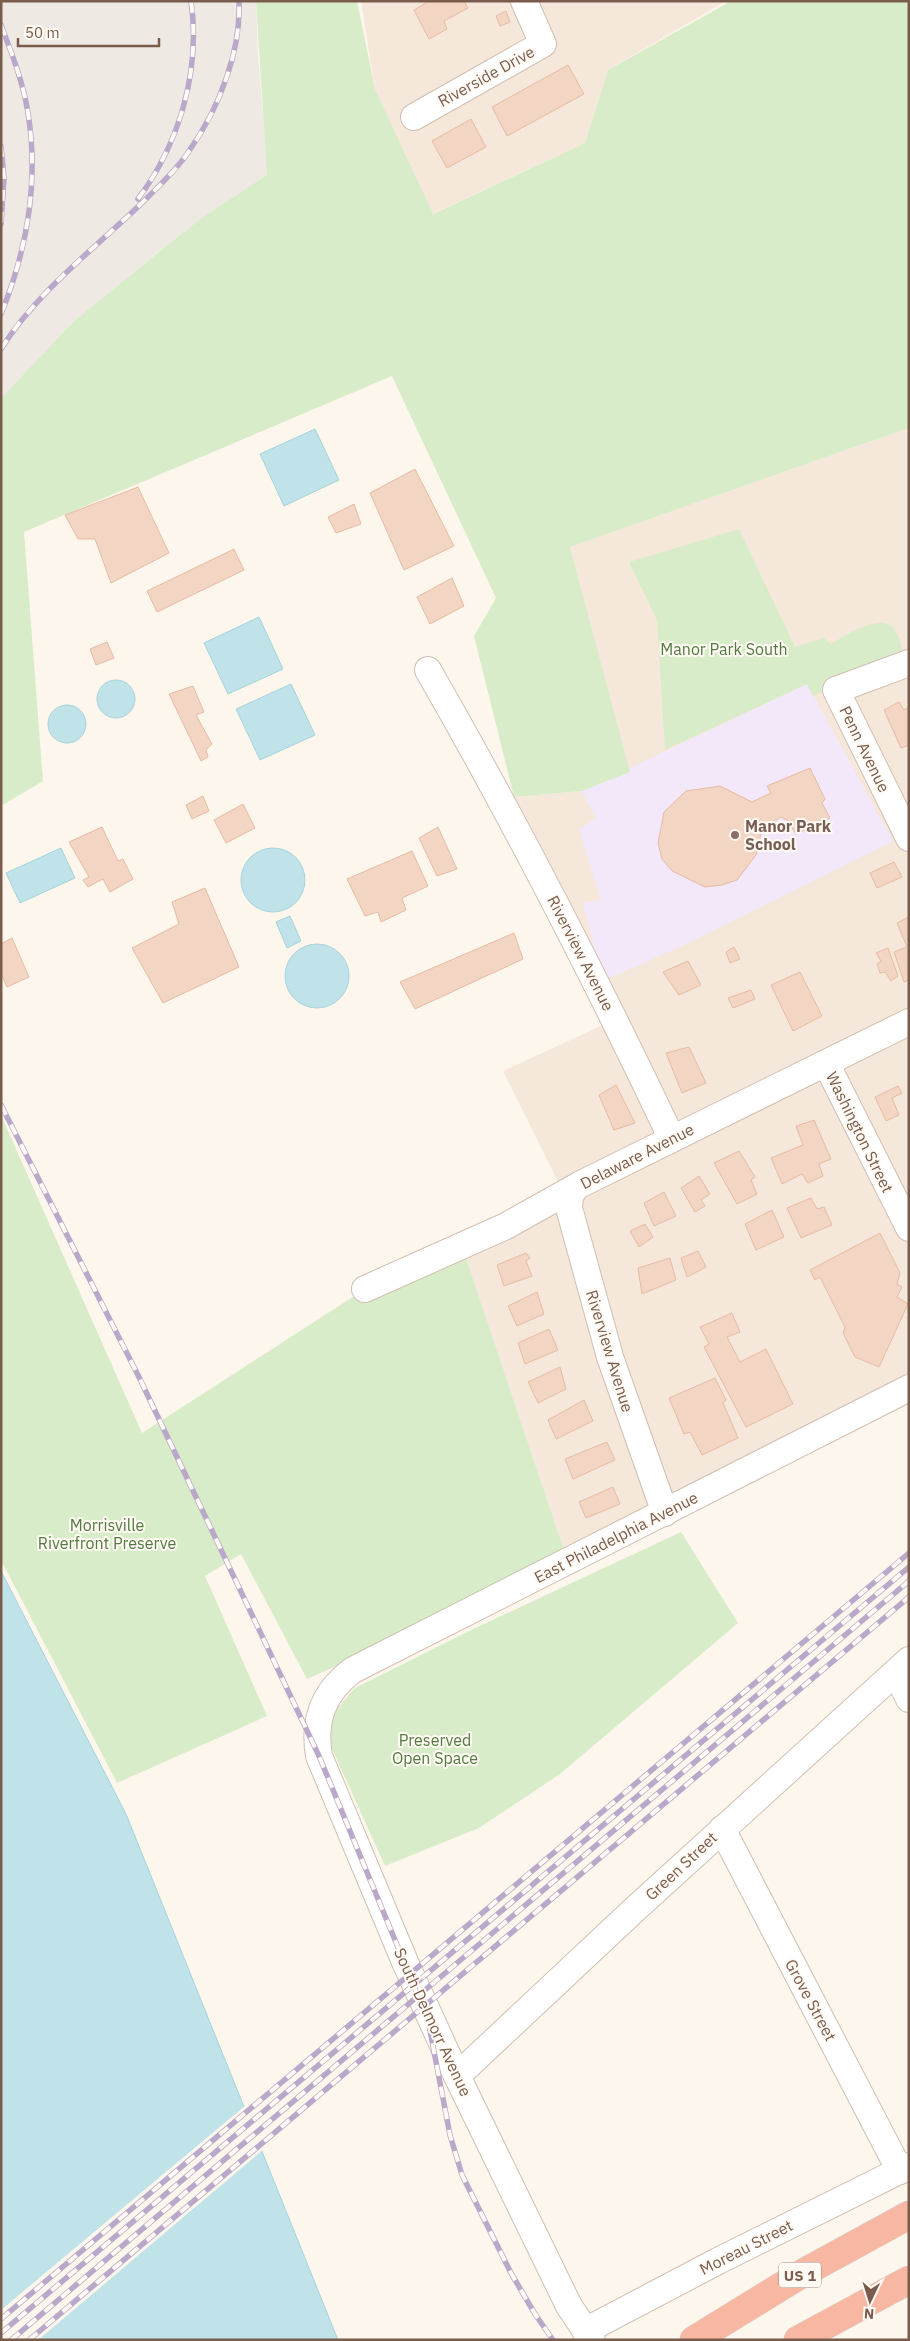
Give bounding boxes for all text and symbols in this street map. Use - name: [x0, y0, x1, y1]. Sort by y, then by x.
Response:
- scale bar: [18, 15, 159, 47]
- text: 50 m: [25, 23, 60, 42]
- street label: Riverside Drive: [434, 41, 538, 111]
- park label: Manor Park South: [660, 639, 788, 659]
- street label: Penn Avenue: [836, 703, 895, 796]
- place label: Manor Park School: [745, 816, 832, 854]
- marker: Manor Park School: [729, 829, 741, 841]
- street label: Riverview Avenue: [543, 892, 619, 1014]
- street label: Washington Street: [822, 1068, 898, 1196]
- street label: Delaware Avenue: [577, 1119, 697, 1193]
- street label: Riverview Avenue: [582, 1287, 638, 1415]
- street label: East Philadelphia Avenue: [531, 1487, 701, 1587]
- park label: Morrisville Riverfront Preserve: [38, 1515, 176, 1553]
- park label: Preserved Open Space: [392, 1730, 478, 1768]
- street label: Green Street: [641, 1828, 721, 1904]
- street label: South Delmorr Avenue: [390, 1945, 476, 2100]
- street label: Grove Street: [781, 1956, 841, 2044]
- street label: Moreau Street: [696, 2215, 796, 2279]
- road number: US 1: [779, 2262, 821, 2288]
- north arrow: [845, 2276, 895, 2326]
- text: N: [863, 2305, 875, 2323]

